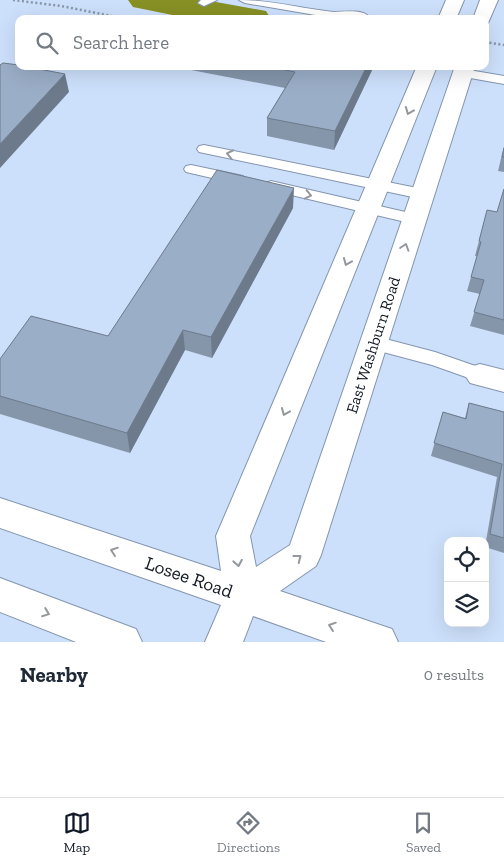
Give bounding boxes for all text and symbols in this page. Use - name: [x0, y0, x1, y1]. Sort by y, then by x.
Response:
- search box: [15, 15, 489, 70]
- icon: search: [33, 29, 61, 57]
- text: Search here: [73, 31, 169, 54]
- one-way arrow: [405, 107, 415, 115]
- one-way arrow: [226, 150, 235, 160]
- one-way arrow: [303, 189, 312, 200]
- one-way arrow: [399, 243, 409, 251]
- one-way arrow: [343, 257, 353, 266]
- street label: East Washburn Road: [342, 274, 404, 416]
- one-way arrow: [280, 407, 291, 416]
- map controls: [444, 537, 489, 627]
- button: locate: [444, 537, 489, 582]
- one-way arrow: [110, 547, 119, 557]
- street label: Losee Road: [142, 551, 237, 603]
- one-way arrow: [292, 556, 301, 564]
- one-way arrow: [232, 559, 242, 568]
- button: layers: [444, 582, 489, 627]
- one-way arrow: [41, 607, 49, 617]
- one-way arrow: [329, 622, 337, 632]
- text: Nearby: [20, 662, 88, 687]
- text: 0 results: [424, 665, 484, 684]
- tab: Map: [63, 809, 91, 856]
- tab: Directions: [217, 809, 280, 856]
- tab: Saved: [406, 809, 441, 856]

